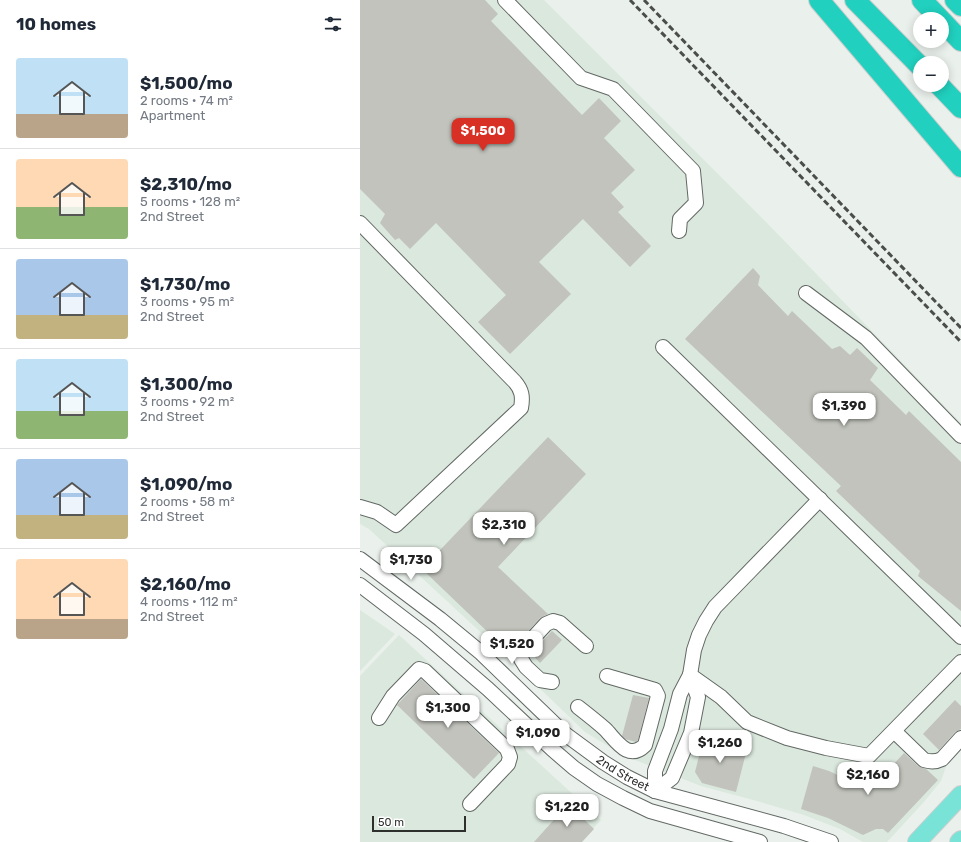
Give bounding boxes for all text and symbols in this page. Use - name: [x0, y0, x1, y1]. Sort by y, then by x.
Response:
- map controls: [913, 12, 949, 92]
- button: +: [913, 12, 949, 48]
- icon: filters: [322, 13, 344, 35]
- text: 10 homes: [16, 14, 96, 34]
- button: −: [913, 56, 949, 92]
- text: $1,500/mo: [140, 73, 233, 93]
- icon: home: [48, 74, 96, 122]
- text: 2 rooms · 74 m²: [140, 93, 233, 108]
- text: Apartment: [140, 108, 205, 123]
- pin: $1,500: [450, 118, 516, 152]
- text: $1,500: [461, 123, 505, 138]
- text: $2,310/mo: [140, 174, 232, 194]
- icon: home: [48, 175, 96, 223]
- text: 5 rooms · 128 m²: [140, 194, 240, 209]
- text: 2nd Street: [140, 209, 204, 224]
- text: $1,730/mo: [140, 274, 230, 294]
- icon: home: [48, 275, 96, 323]
- text: 3 rooms · 95 m²: [140, 294, 234, 309]
- text: 2nd Street: [140, 309, 204, 324]
- text: $1,300/mo: [140, 374, 233, 394]
- icon: home: [48, 375, 96, 423]
- pin: $1,390: [811, 393, 877, 427]
- text: 3 rooms · 92 m²: [140, 394, 234, 409]
- text: $1,390: [822, 398, 866, 413]
- text: 2nd Street: [140, 409, 204, 424]
- text: $1,090/mo: [140, 474, 232, 494]
- icon: home: [48, 475, 96, 523]
- text: 2 rooms · 58 m²: [140, 494, 235, 509]
- text: 2nd Street: [140, 509, 204, 524]
- pin: $2,310: [471, 512, 537, 546]
- text: $2,310: [482, 517, 526, 532]
- pin: $1,730: [378, 547, 444, 581]
- text: $1,730: [389, 552, 433, 567]
- text: $2,160/mo: [140, 574, 231, 594]
- icon: home: [48, 575, 96, 623]
- text: 4 rooms · 112 m²: [140, 594, 238, 609]
- text: 2nd Street: [140, 609, 204, 624]
- pin: $1,520: [479, 631, 545, 665]
- text: $1,520: [490, 636, 534, 651]
- pin: $1,300: [415, 695, 481, 729]
- text: $1,300: [425, 700, 471, 715]
- pin: $1,090: [505, 720, 571, 754]
- text: $1,090: [516, 725, 560, 740]
- pin: $1,260: [687, 730, 753, 764]
- text: $1,260: [698, 735, 742, 750]
- street label: 2nd Street: [593, 752, 652, 794]
- pin: $2,160: [835, 762, 901, 796]
- text: $2,160: [846, 767, 890, 782]
- pin: $1,220: [534, 794, 600, 828]
- text: $1,220: [545, 799, 589, 814]
- scale bar: [372, 814, 466, 833]
- text: 50 m: [378, 816, 404, 829]

